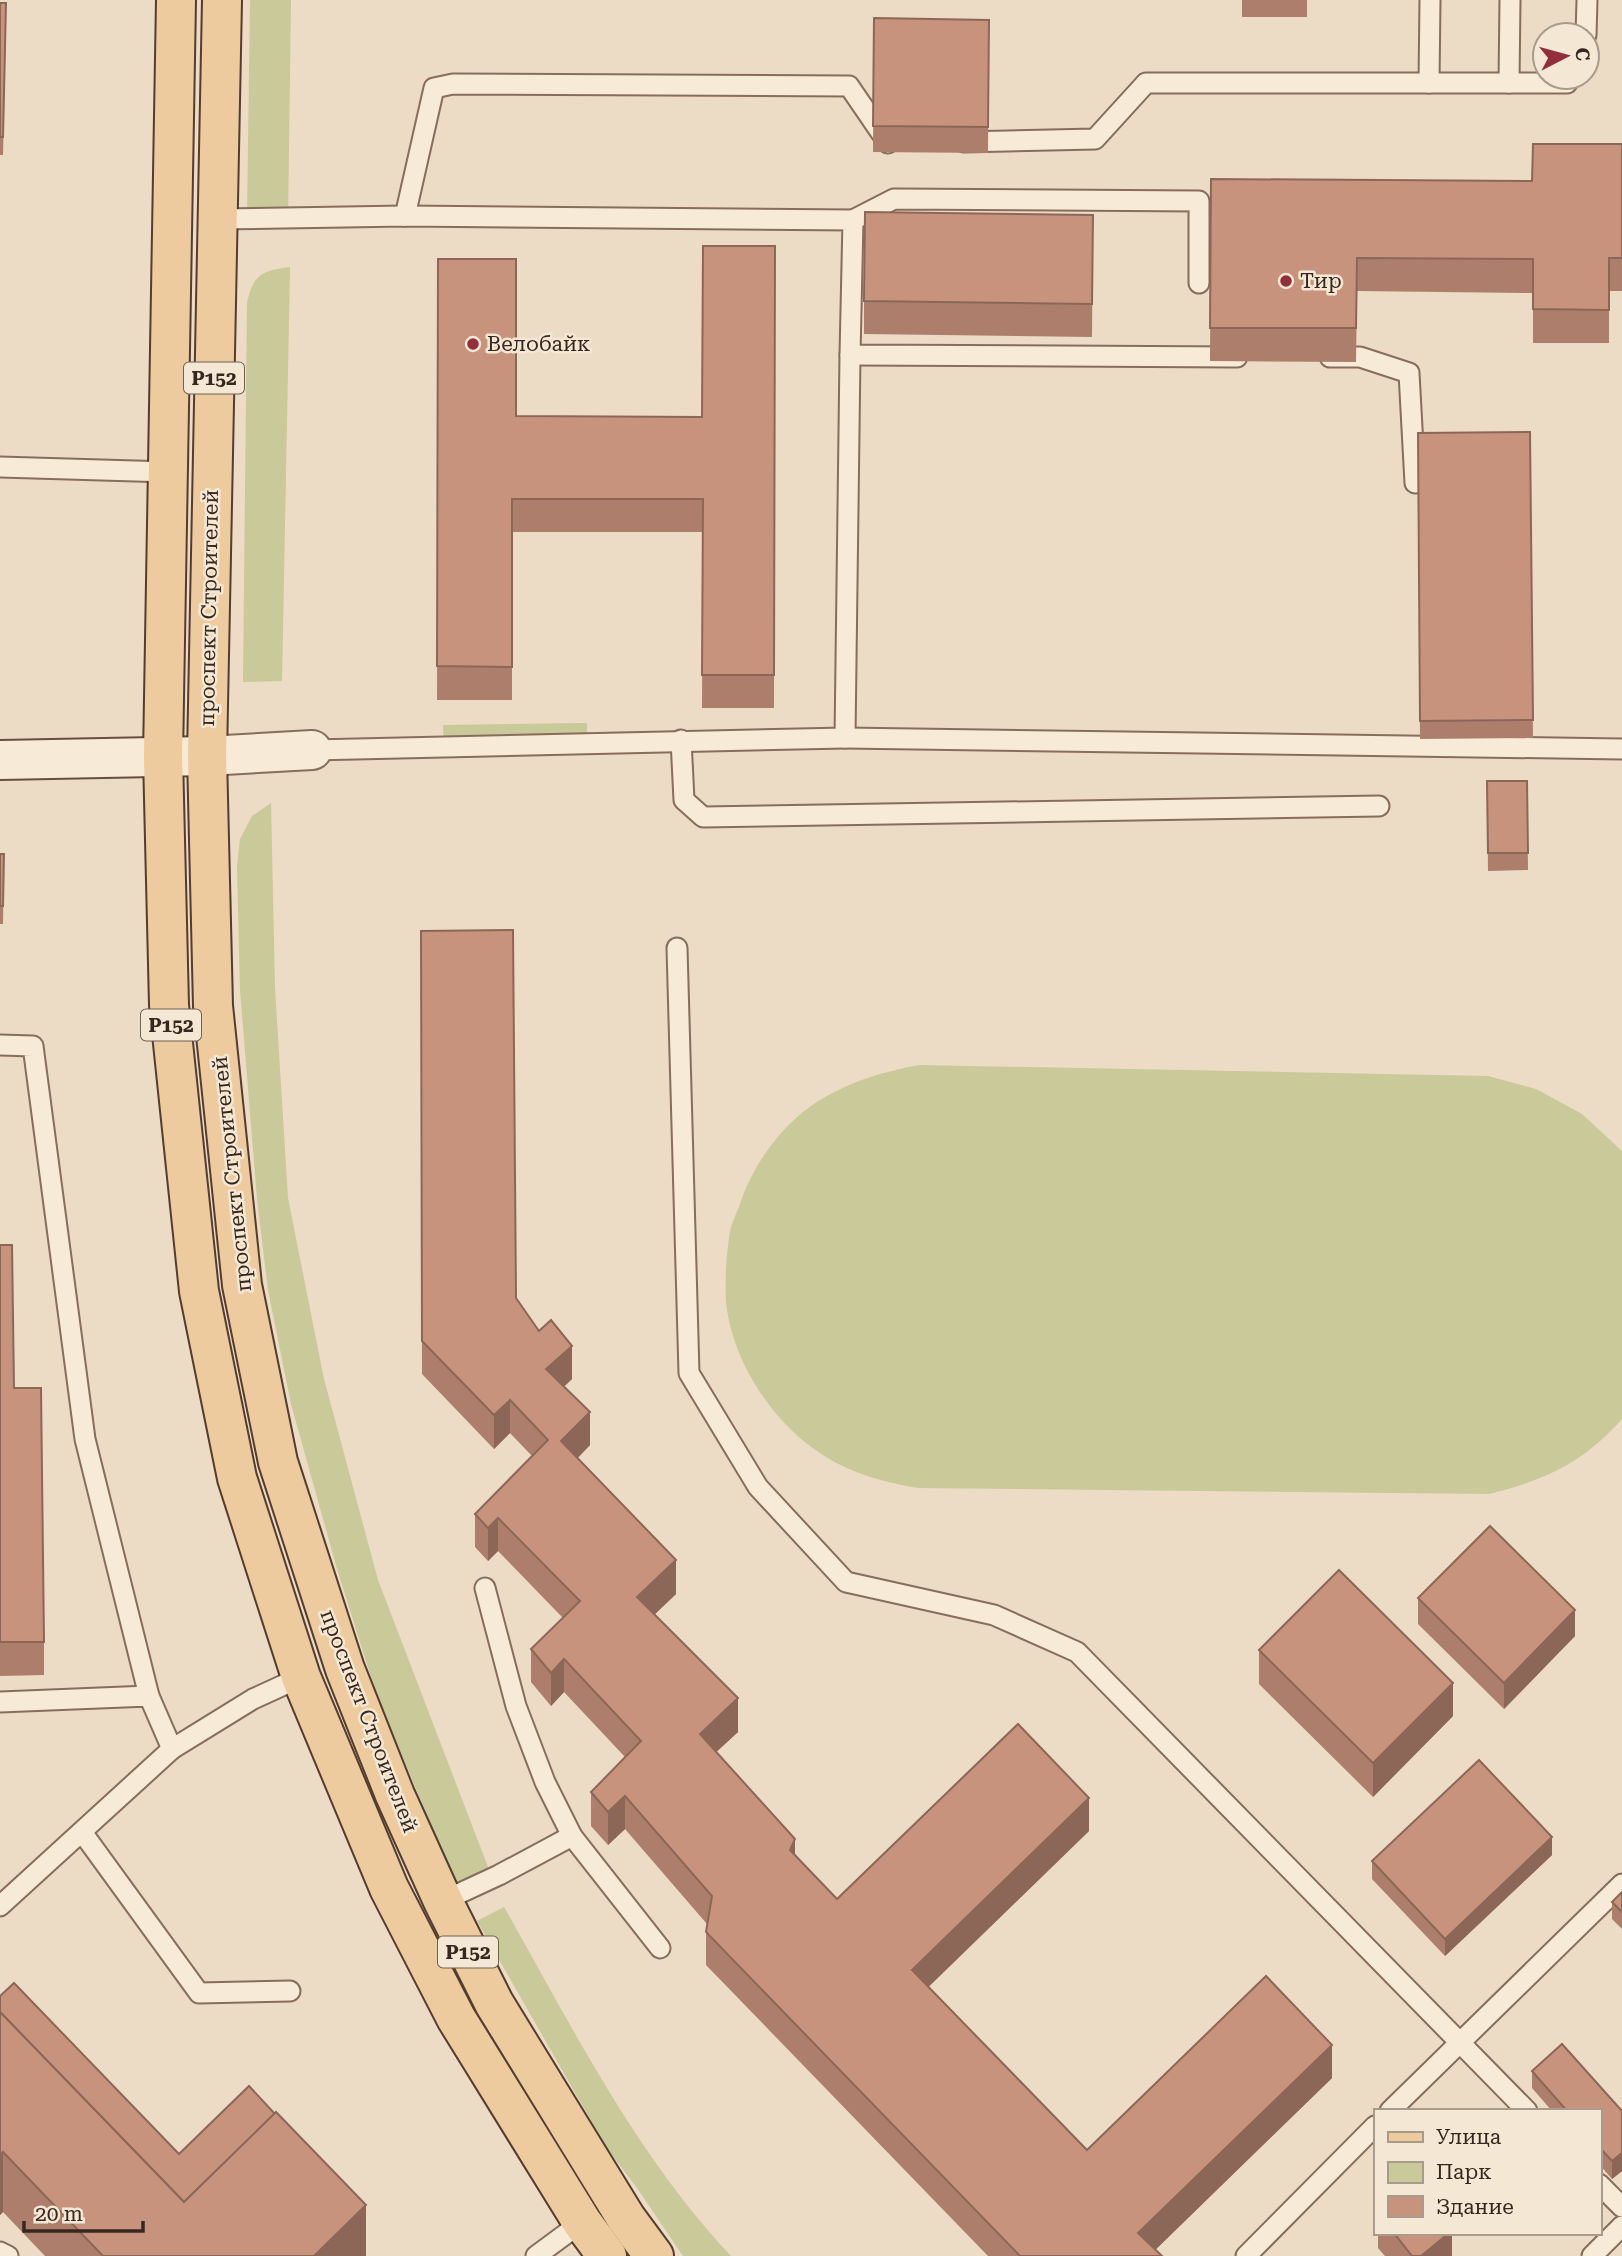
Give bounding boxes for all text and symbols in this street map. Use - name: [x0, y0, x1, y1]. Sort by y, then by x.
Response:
- north arrow: [1531, 21, 1601, 91]
- text: С: [1570, 46, 1595, 62]
- place label: Тир: [1300, 269, 1342, 293]
- marker: Тир: [1278, 273, 1294, 289]
- place label: Велобайк: [487, 332, 590, 356]
- marker: Велобайк: [465, 336, 481, 352]
- road number: Р152: [184, 362, 244, 394]
- street label: проспект Строителей: [195, 489, 223, 727]
- road number: Р152: [141, 1009, 201, 1040]
- street label: проспект Строителей: [208, 1055, 256, 1293]
- street label: проспект Строителей: [315, 1606, 423, 1836]
- road number: Р152: [438, 1936, 498, 1968]
- legend: [1374, 2109, 1601, 2235]
- text: Улица: [1436, 2125, 1502, 2149]
- text: Парк: [1436, 2160, 1492, 2184]
- scale bar: [24, 2190, 144, 2234]
- text: Здание: [1436, 2195, 1514, 2219]
- text: 20 m: [35, 2202, 83, 2226]

